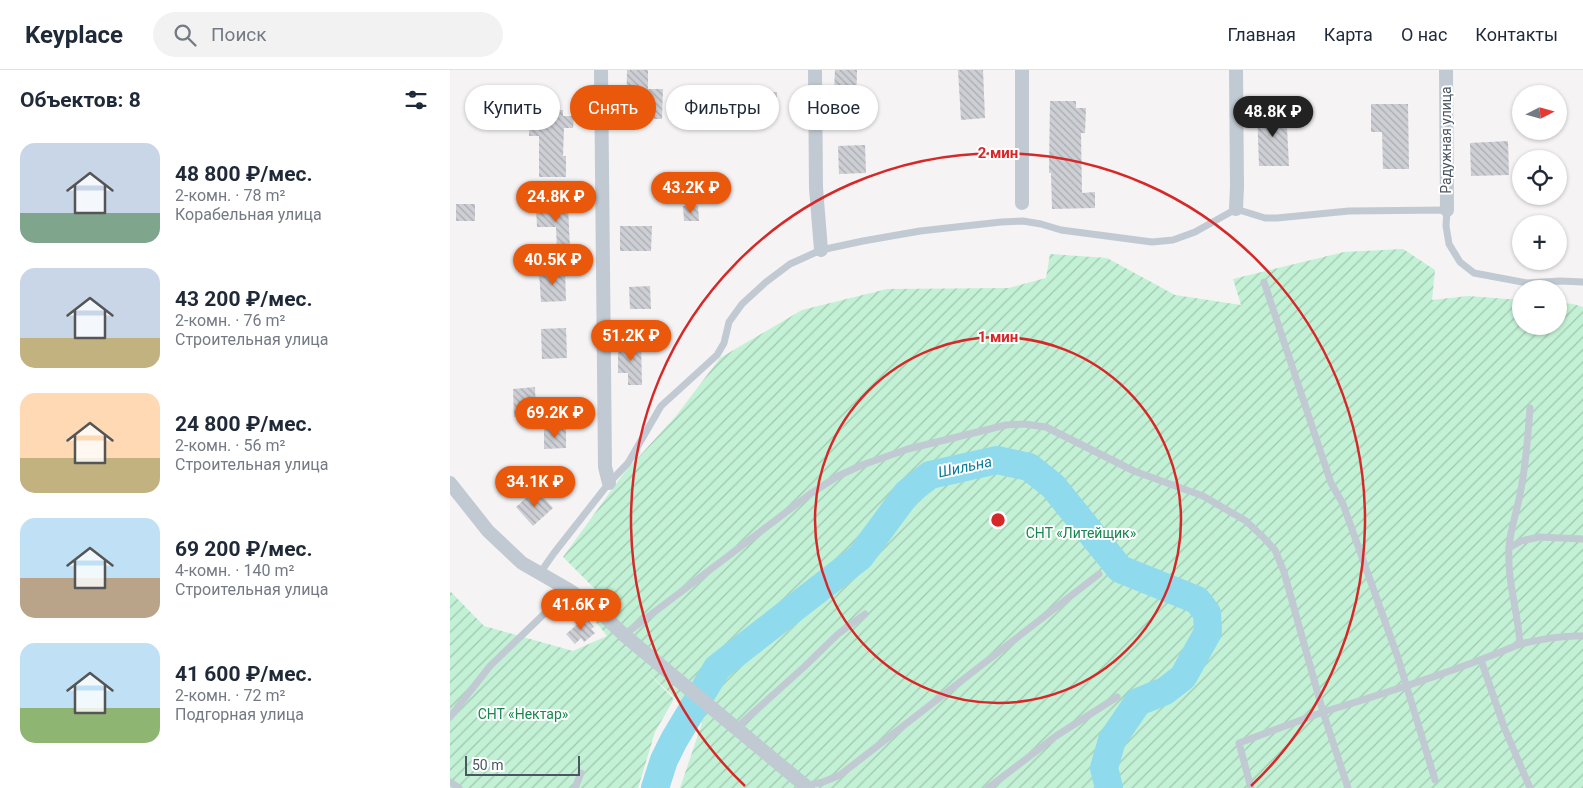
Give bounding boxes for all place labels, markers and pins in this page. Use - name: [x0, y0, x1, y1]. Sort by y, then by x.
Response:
- pin: 48.8K ₽: [1227, 96, 1319, 138]
- pin: 43.2K ₽: [645, 172, 737, 214]
- pin: 24.8K ₽: [510, 180, 602, 223]
- pin: 40.5K ₽: [507, 244, 599, 286]
- pin: 51.2K ₽: [585, 320, 677, 362]
- pin: 69.2K ₽: [509, 396, 601, 439]
- pin: 34.1K ₽: [489, 466, 581, 508]
- centre of rings: [989, 511, 1007, 529]
- pin: 41.6K ₽: [535, 588, 627, 631]

